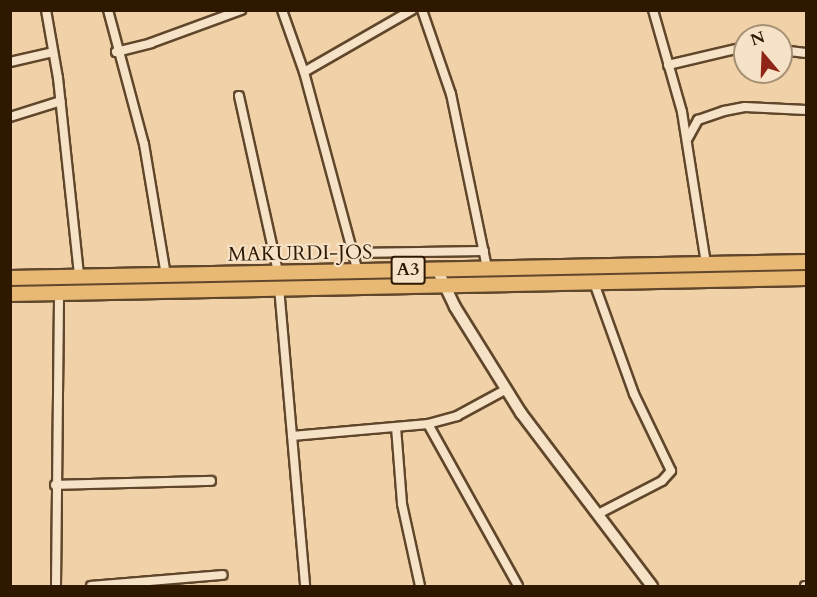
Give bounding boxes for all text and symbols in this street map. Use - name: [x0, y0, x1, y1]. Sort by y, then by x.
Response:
- north arrow: [733, 24, 793, 84]
- text: N: [748, 26, 768, 52]
- street label: MAKURDI-JOS: [228, 240, 372, 266]
- road number: A3: [390, 255, 426, 285]

